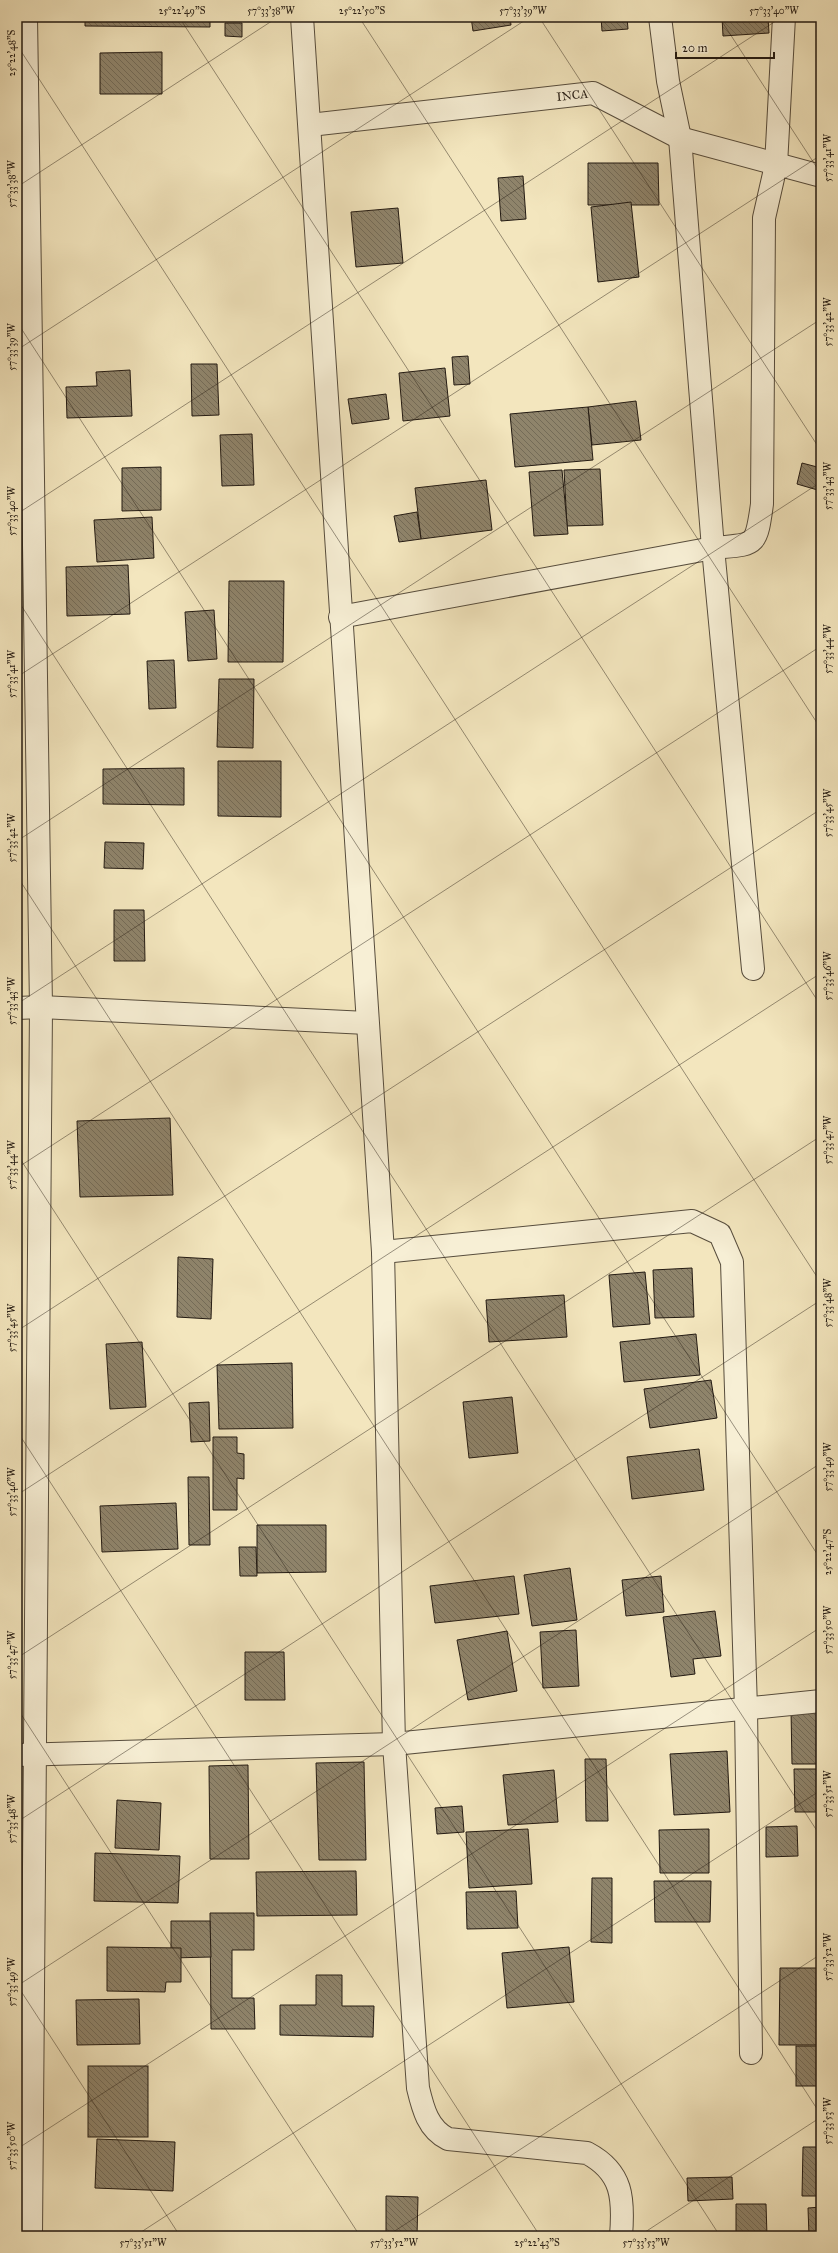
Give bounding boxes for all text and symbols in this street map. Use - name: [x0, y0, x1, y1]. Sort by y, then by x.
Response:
- text: 25°22'49"S: [159, 5, 206, 17]
- text: 57°33'38"W: [247, 5, 295, 17]
- text: 25°22'50"S: [339, 5, 385, 17]
- text: 57°33'39"W: [499, 5, 547, 17]
- text: 57°33'40"W: [749, 5, 799, 17]
- text: 25°22'48"S: [6, 29, 18, 76]
- scale bar: [676, 34, 774, 60]
- text: 20 m: [682, 41, 708, 55]
- street label: INCA: [556, 87, 589, 104]
- text: 57°33'41"W: [822, 134, 834, 182]
- text: 57°33'38"W: [6, 160, 18, 208]
- text: 57°33'42"W: [822, 297, 834, 346]
- text: 57°33'39"W: [6, 323, 18, 371]
- text: 57°33'43"W: [822, 462, 834, 510]
- text: 57°33'40"W: [6, 486, 18, 536]
- text: 57°33'44"W: [822, 624, 834, 674]
- text: 57°33'41"W: [6, 650, 18, 698]
- text: 57°33'45"W: [822, 788, 834, 837]
- text: 57°33'42"W: [6, 813, 18, 862]
- text: 57°33'46"W: [822, 951, 834, 1000]
- text: 57°33'43"W: [6, 977, 18, 1025]
- text: 57°33'47"W: [822, 1115, 834, 1164]
- text: 57°33'44"W: [6, 1140, 18, 1190]
- text: 57°33'48"W: [822, 1278, 834, 1328]
- text: 57°33'45"W: [6, 1303, 18, 1352]
- text: 57°33'49"W: [822, 1442, 834, 1492]
- text: 57°33'46"W: [6, 1467, 18, 1516]
- text: 25°22'47"S: [822, 1529, 834, 1575]
- text: 57°33'50"W: [822, 1605, 834, 1654]
- text: 57°33'47"W: [6, 1630, 18, 1679]
- text: 57°33'51"W: [822, 1770, 834, 1817]
- text: 57°33'48"W: [6, 1794, 18, 1844]
- text: 57°33'52"W: [822, 1933, 834, 1981]
- text: 57°33'49"W: [6, 1957, 18, 2007]
- text: 57°33'53"W: [822, 2097, 834, 2144]
- text: 57°33'50"W: [6, 2121, 18, 2170]
- text: 57°33'51"W: [120, 2237, 167, 2249]
- text: 57°33'52"W: [370, 2237, 418, 2249]
- text: 25°22'43"S: [514, 2237, 560, 2249]
- text: 57°33'53"W: [623, 2237, 670, 2249]

